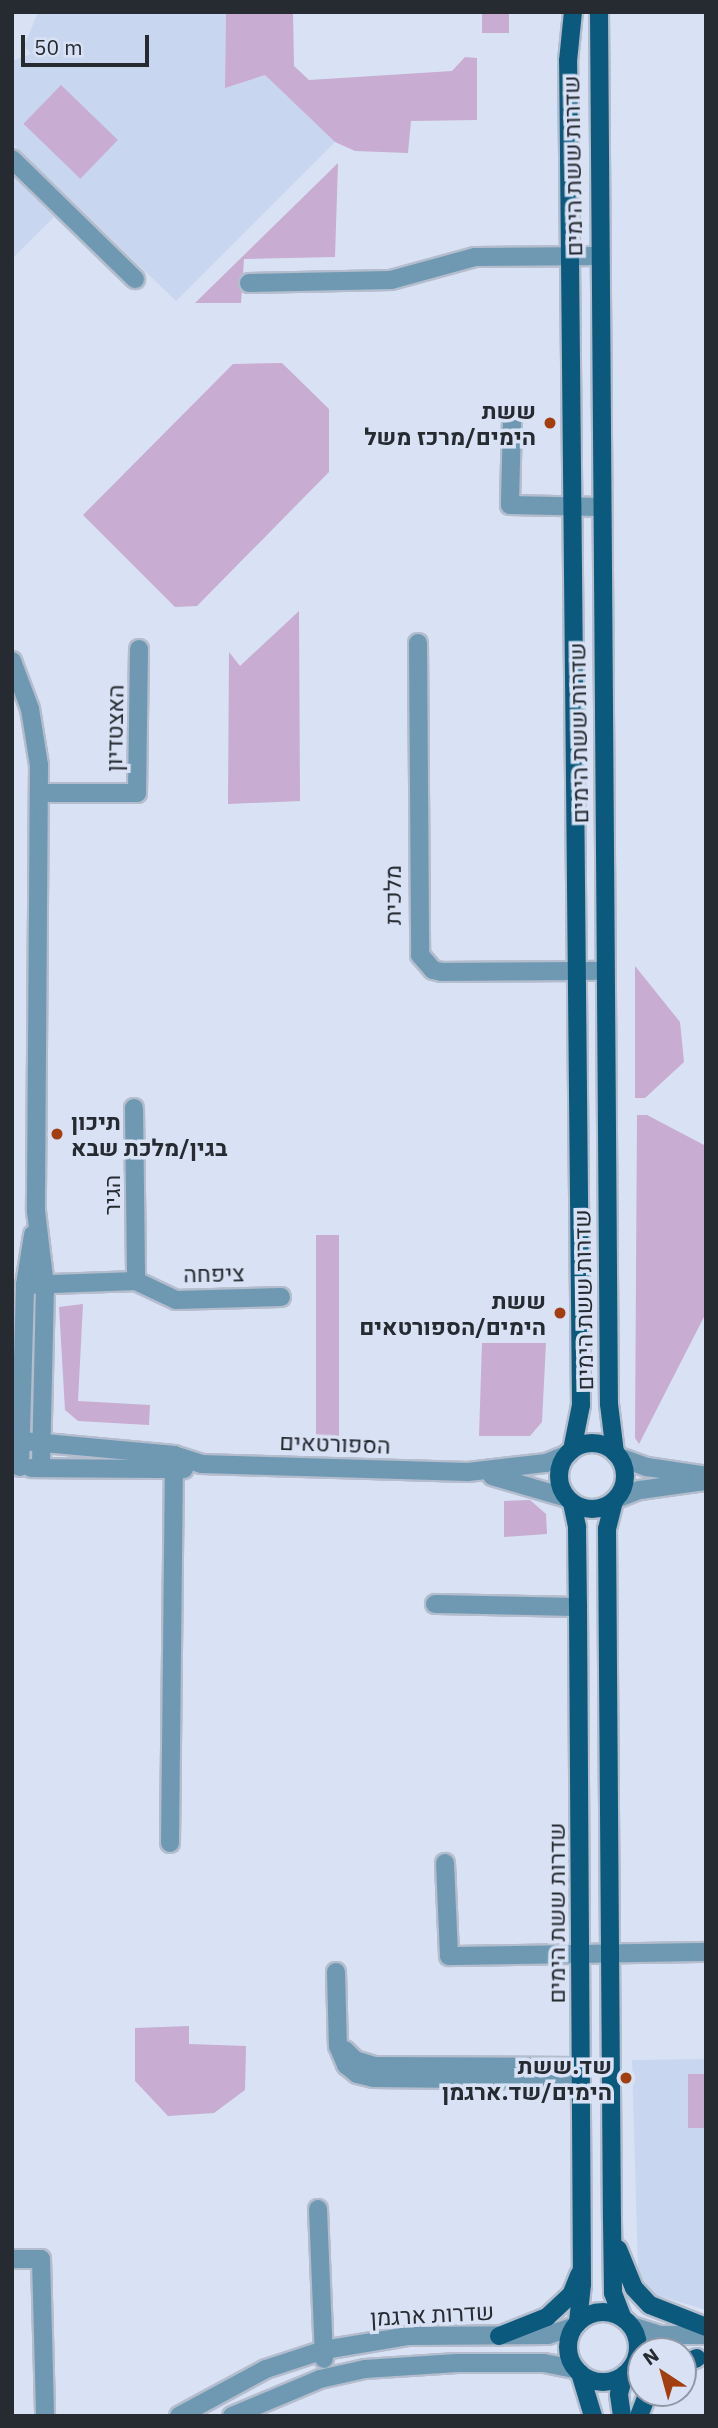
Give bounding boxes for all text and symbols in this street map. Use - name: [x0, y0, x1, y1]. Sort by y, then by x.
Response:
- scale bar: [24, 21, 152, 65]
- text: 50 m: [34, 33, 83, 61]
- street label: שדרות ששת הימים: [557, 75, 587, 257]
- place label: ששת הימים/מרכז משל: [364, 396, 536, 450]
- marker: ששת הימים/מרכז משל: [542, 415, 558, 431]
- street label: שדרות ששת הימים: [563, 642, 593, 824]
- street label: האצטדיון: [99, 684, 129, 772]
- street label: מלכית: [378, 865, 406, 925]
- place label: תיכון בגין/מלכת שבא: [71, 1107, 227, 1161]
- marker: תיכון בגין/מלכת שבא: [49, 1126, 65, 1142]
- street label: הגיר: [97, 1175, 125, 1215]
- street label: שדרות ששת הימים: [568, 1209, 598, 1391]
- street label: ציפחה: [183, 1259, 245, 1287]
- place label: ששת הימים/הספורטאים: [359, 1286, 546, 1340]
- marker: ששת הימים/הספורטאים: [552, 1305, 568, 1321]
- street label: הספורטאים: [279, 1427, 391, 1459]
- street label: שדרות ששת הימים: [542, 1822, 570, 2004]
- place label: שד.ששת הימים/שד.ארגמן: [442, 2051, 612, 2105]
- marker: שד.ששת הימים/שד.ארגמן: [618, 2070, 634, 2086]
- street label: שדרות ארגמן: [369, 2297, 495, 2331]
- north arrow: [627, 2337, 697, 2407]
- text: N: [638, 2343, 663, 2370]

